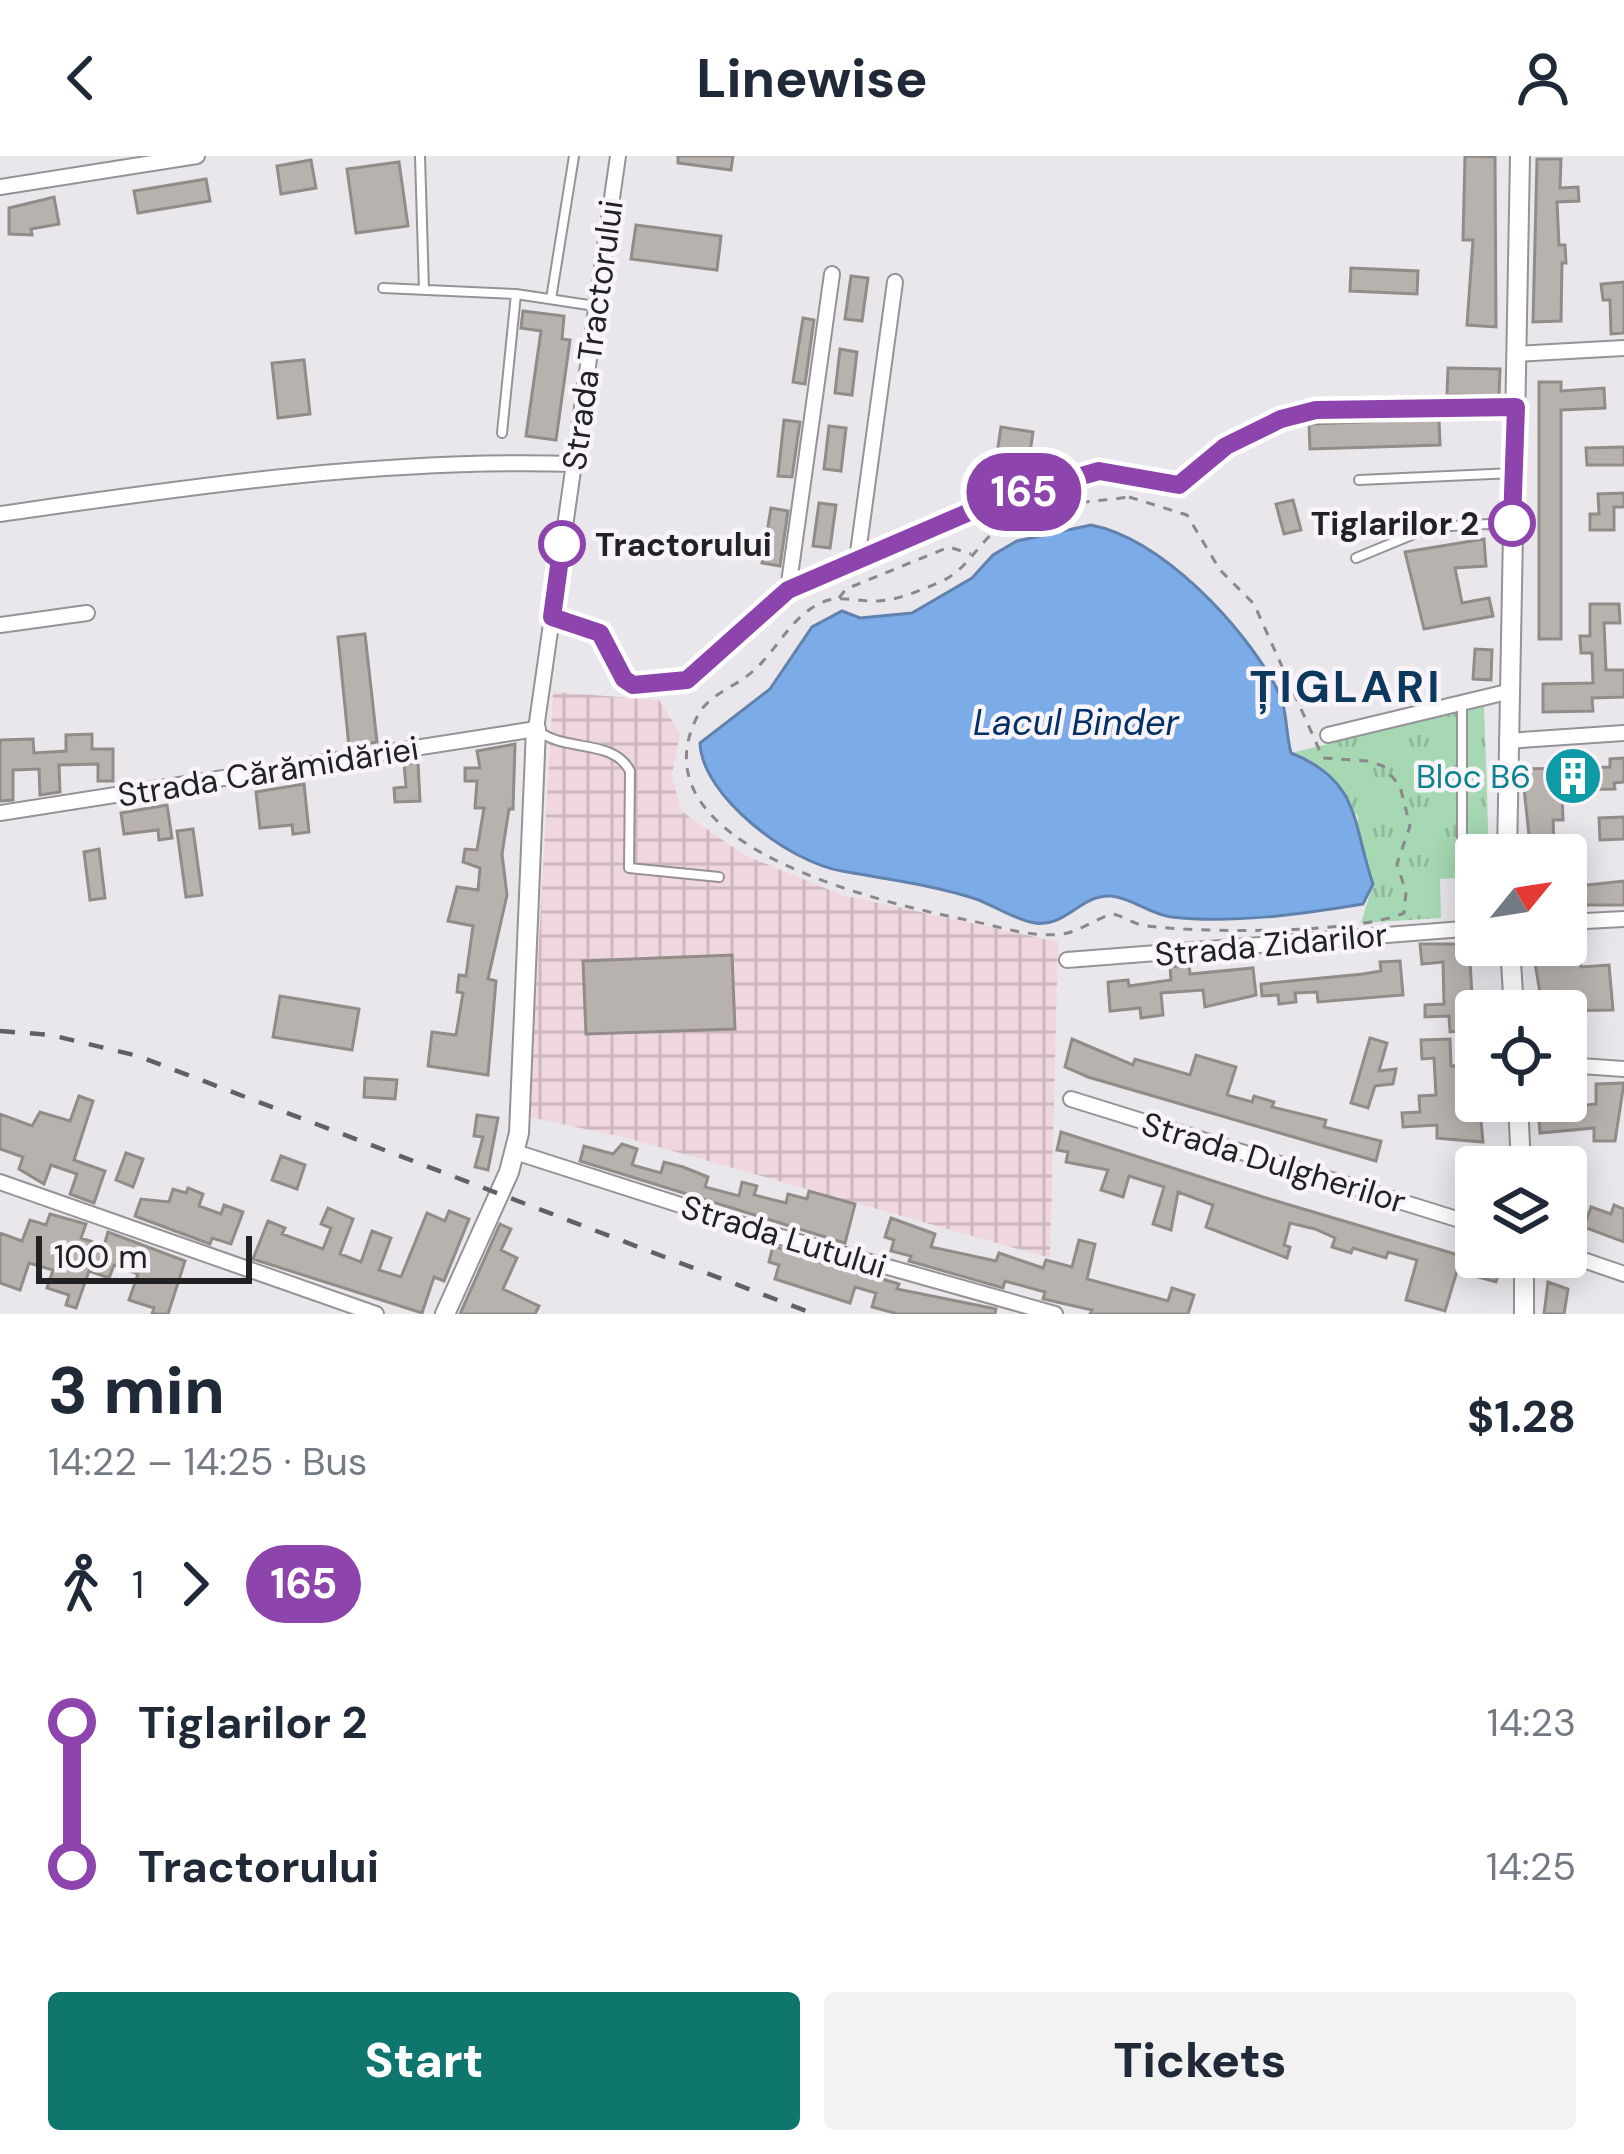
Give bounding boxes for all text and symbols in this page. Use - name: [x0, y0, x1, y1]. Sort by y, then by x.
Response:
- text: Linewise: [696, 43, 928, 114]
- icon: back: [48, 45, 114, 111]
- icon: person: [1510, 45, 1576, 111]
- street label: Strada Tractorului: [552, 197, 633, 473]
- line badge: 165: [955, 453, 1093, 531]
- text: 165: [990, 464, 1058, 519]
- marker: Tiglarilor 2: [1490, 501, 1534, 545]
- place label: Tiglarilor 2: [1311, 502, 1479, 545]
- marker: Tractorului: [540, 522, 584, 566]
- place label: Tractorului: [595, 523, 772, 566]
- district label: ȚIGLARI: [1250, 657, 1442, 716]
- water label: Lacul Binder: [973, 699, 1181, 746]
- street label: Strada Cărămidăriei: [114, 726, 422, 817]
- building icon: Bloc B6: [1542, 745, 1604, 807]
- place label: Bloc B6: [1416, 755, 1531, 798]
- north arrow: [1455, 834, 1587, 966]
- map controls: [1455, 834, 1587, 1278]
- street label: Strada Zidarilor: [1153, 913, 1389, 976]
- button: locate: [1455, 990, 1587, 1122]
- street label: Strada Dulgherilor: [1137, 1102, 1411, 1223]
- button: layers: [1455, 1146, 1587, 1278]
- street label: Strada Lutului: [676, 1185, 892, 1288]
- scale bar: [36, 1230, 252, 1283]
- text: 100 m: [54, 1235, 148, 1278]
- text: 3 min: [48, 1348, 225, 1433]
- text: $1.28: [1467, 1387, 1576, 1446]
- text: 14:22 – 14:25 · Bus: [48, 1436, 367, 1487]
- icon: walk: [48, 1551, 114, 1617]
- icon: forward: [162, 1551, 228, 1617]
- text: 165: [270, 1556, 337, 1611]
- text: 1: [132, 1559, 144, 1610]
- text: Tiglarilor 2: [138, 1693, 368, 1752]
- text: 14:23: [1487, 1697, 1576, 1748]
- text: Tractorului: [138, 1837, 379, 1896]
- text: 14:25: [1486, 1841, 1576, 1892]
- button: Start: [48, 1992, 800, 2130]
- button: Tickets: [824, 1992, 1576, 2130]

